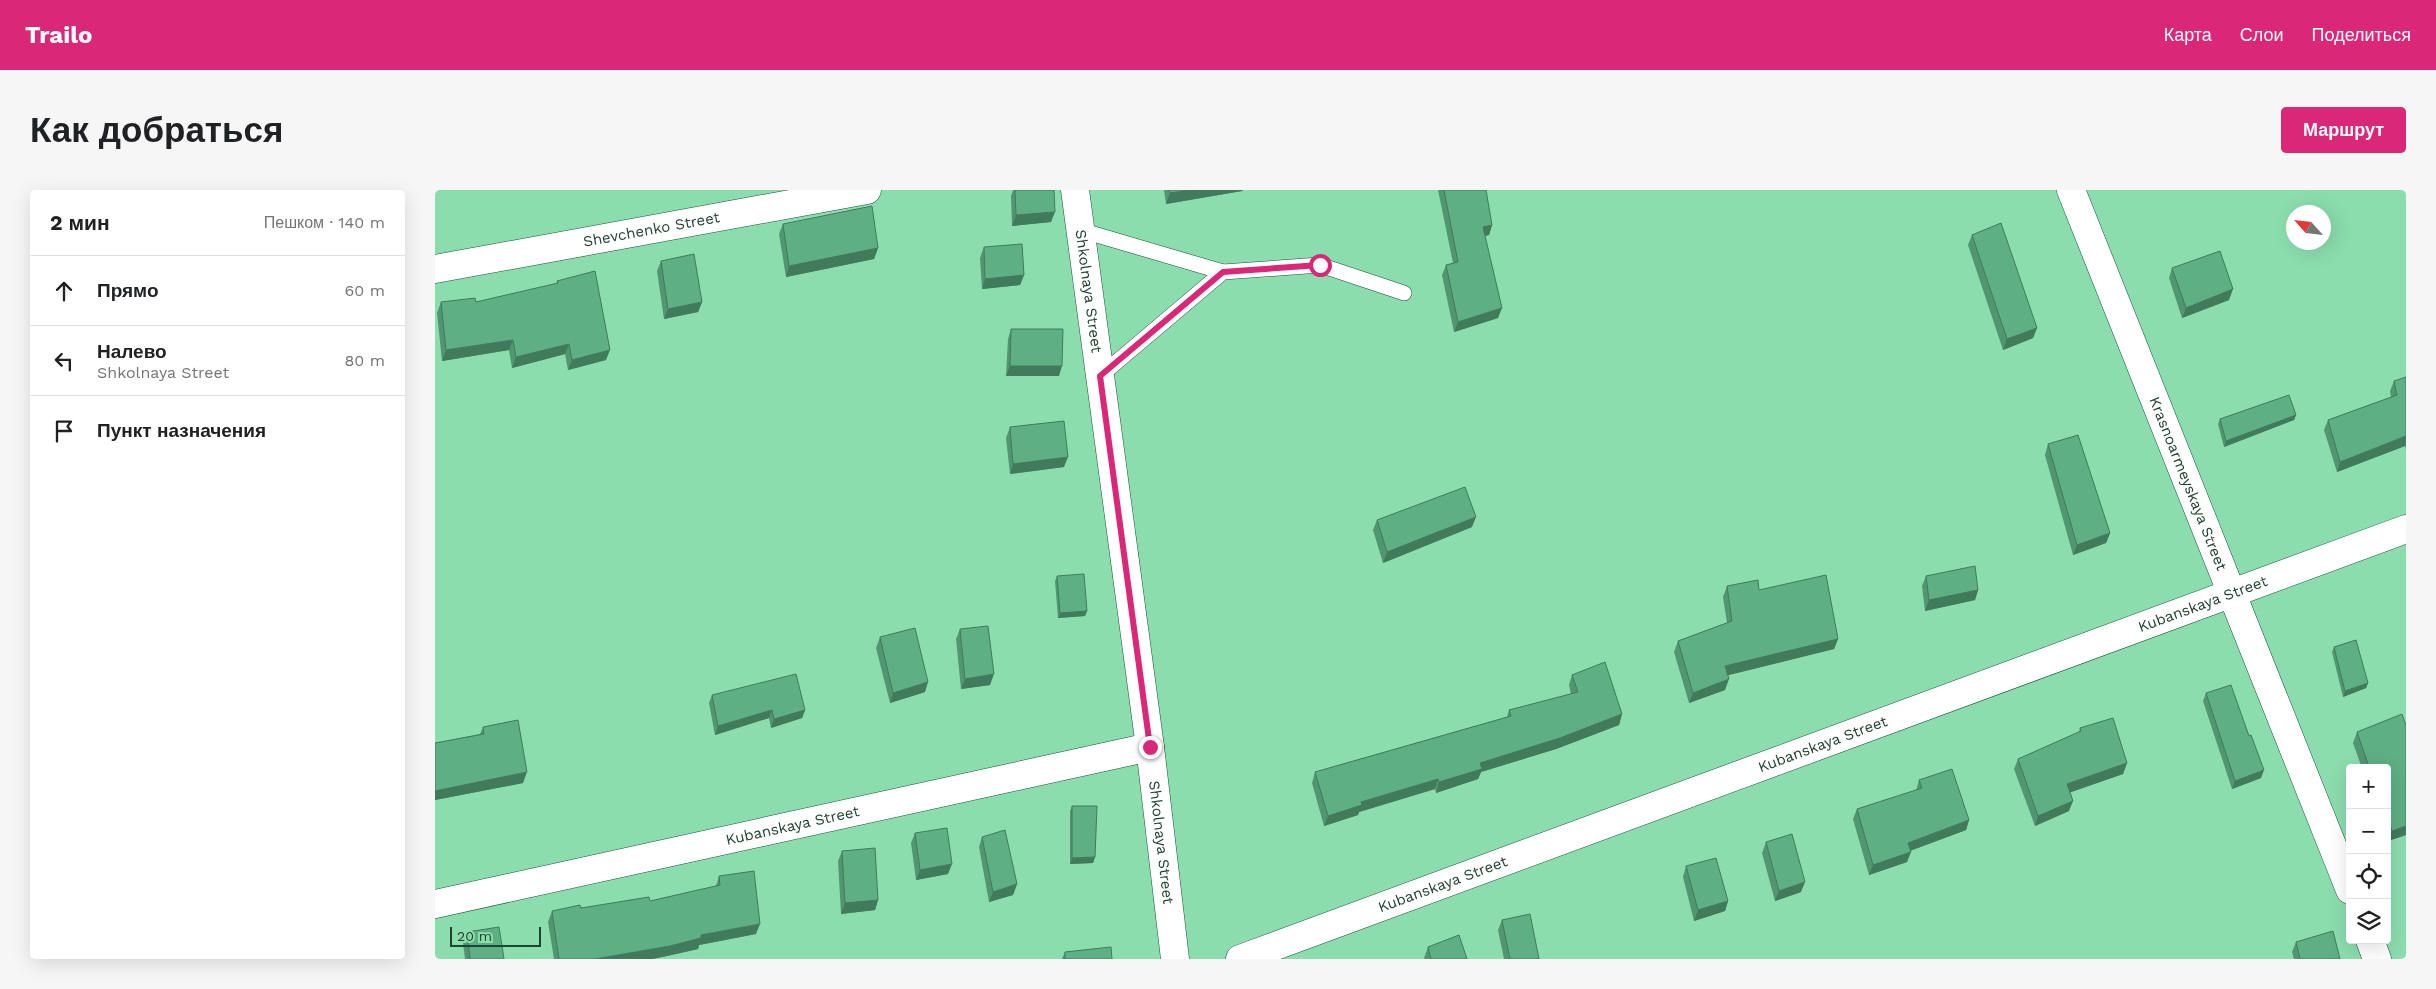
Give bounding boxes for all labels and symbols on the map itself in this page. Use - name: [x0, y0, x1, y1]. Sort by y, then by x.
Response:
- north arrow: [2286, 205, 2331, 250]
- street label: Shevchenko Street: [582, 208, 722, 251]
- street label: Shkolnaya Street: [1071, 228, 1106, 355]
- route start: [1309, 254, 1332, 277]
- street label: Krasnoarmeyskaya Street: [2145, 394, 2231, 574]
- street label: Kubanskaya Street: [2136, 572, 2270, 636]
- street label: Kubanskaya Street: [1756, 712, 1890, 776]
- route end: [1139, 736, 1162, 759]
- street label: Shkolnaya Street: [1145, 780, 1178, 906]
- street label: Kubanskaya Street: [724, 802, 862, 849]
- street label: Kubanskaya Street: [1376, 852, 1510, 916]
- scale bar: [450, 924, 541, 947]

